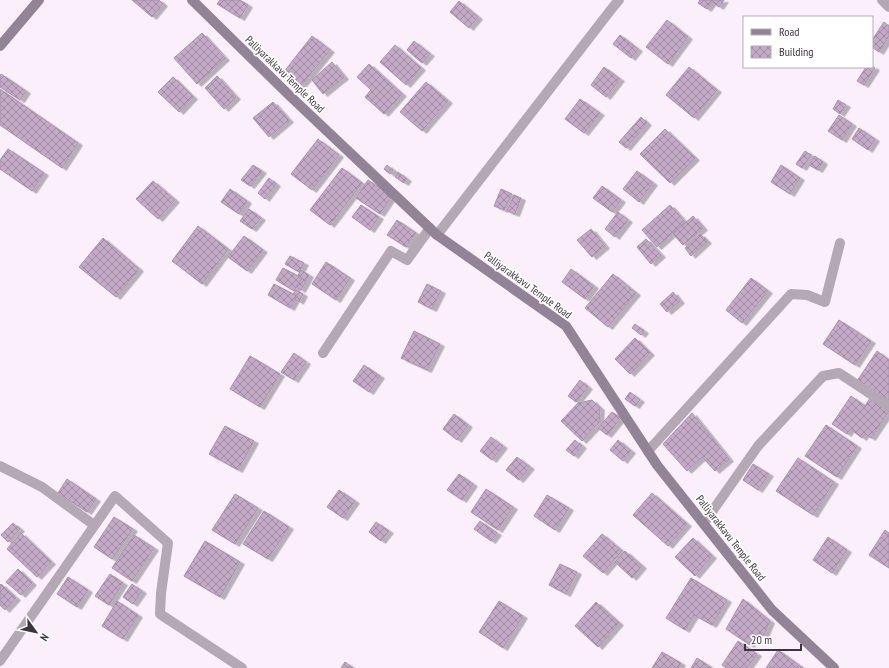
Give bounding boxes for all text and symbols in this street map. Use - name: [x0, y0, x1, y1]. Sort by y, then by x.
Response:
- legend: [743, 16, 873, 68]
- text: Road: [779, 24, 799, 39]
- street label: Palliyarakkavu Temple Road: [242, 32, 328, 116]
- text: Building: [779, 44, 814, 59]
- street label: Palliyarakkavu Temple Road: [481, 248, 575, 322]
- street label: Palliyarakkavu Temple Road: [693, 492, 769, 584]
- north arrow: [16, 612, 56, 652]
- scale bar: [745, 626, 801, 652]
- text: N: [37, 631, 52, 644]
- text: 20 m: [751, 632, 772, 647]

